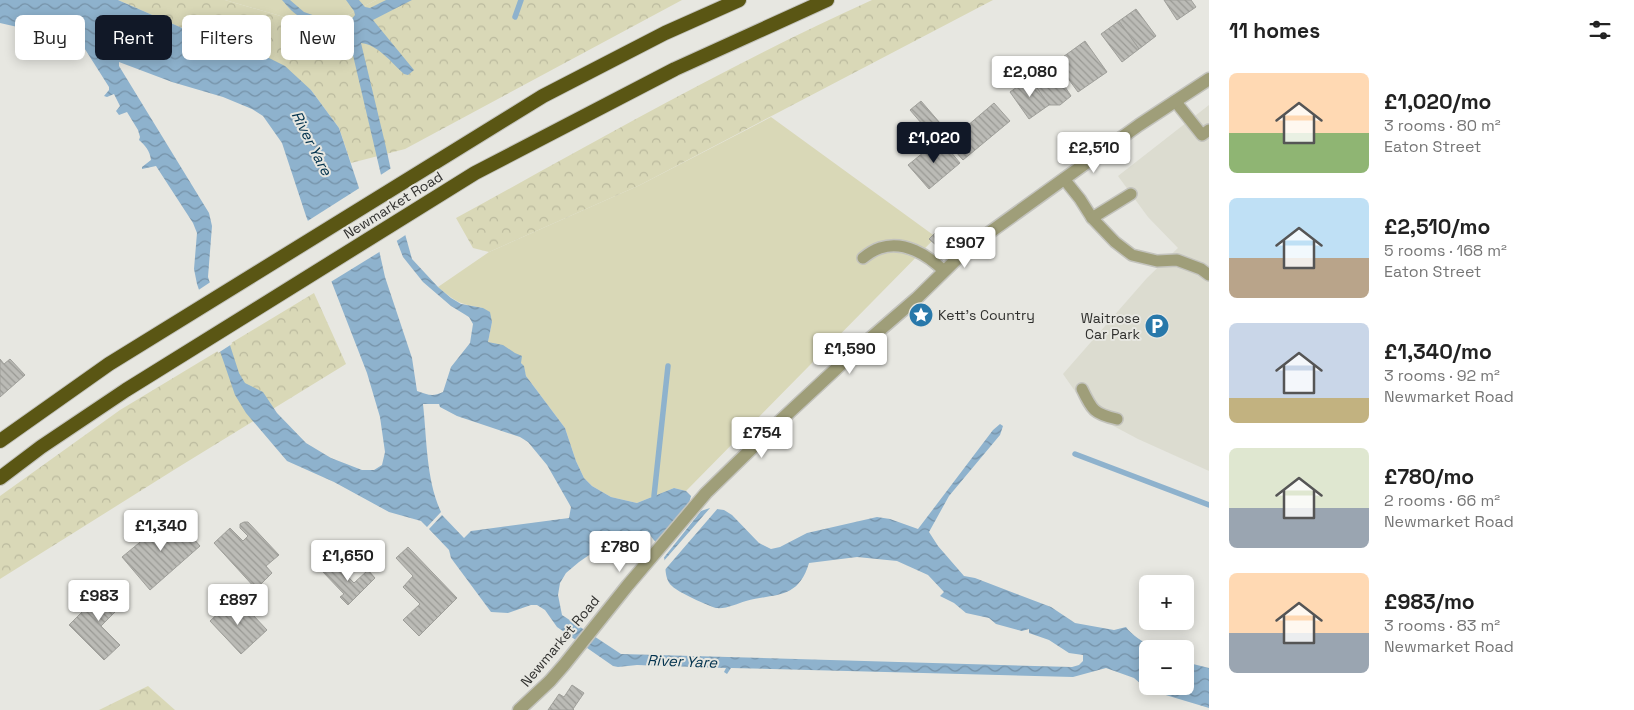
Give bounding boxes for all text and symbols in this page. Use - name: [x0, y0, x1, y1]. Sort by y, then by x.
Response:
- chip: Buy: [15, 15, 85, 60]
- chip: Rent: [95, 15, 172, 60]
- chip: Filters: [182, 15, 271, 60]
- chip: New: [281, 15, 354, 60]
- icon: filters: [1586, 16, 1614, 44]
- text: 11 homes: [1229, 17, 1320, 44]
- pin: £2,080: [989, 56, 1071, 98]
- text: £2,080: [1003, 61, 1057, 82]
- text: £1,020/mo: [1384, 88, 1491, 115]
- icon: home: [1269, 93, 1329, 153]
- water label: River Yare: [288, 108, 337, 179]
- text: 3 rooms · 80 m²: [1384, 115, 1501, 136]
- pin: £1,020: [893, 121, 975, 164]
- text: £1,020: [908, 127, 960, 148]
- pin: £2,510: [1053, 132, 1135, 174]
- text: Eaton Street: [1384, 136, 1481, 157]
- text: £2,510: [1068, 137, 1120, 158]
- street label: Newmarket Road: [340, 167, 446, 243]
- text: £2,510/mo: [1384, 213, 1490, 240]
- icon: home: [1269, 218, 1329, 278]
- pin: £907: [935, 226, 995, 269]
- text: £907: [945, 232, 985, 253]
- text: 5 rooms · 168 m²: [1384, 240, 1507, 261]
- text: Eaton Street: [1384, 261, 1481, 282]
- place icon: Kett's Country: [908, 302, 934, 328]
- place label: Kett's Country: [938, 306, 1035, 324]
- place label: Waitrose Car Park: [1081, 309, 1140, 343]
- parking icon: Waitrose Car Park: [1144, 313, 1170, 339]
- pin: £1,590: [809, 332, 891, 375]
- text: £1,590: [824, 338, 876, 359]
- text: £1,340/mo: [1384, 338, 1492, 365]
- icon: home: [1269, 343, 1329, 403]
- text: 3 rooms · 92 m²: [1384, 365, 1500, 386]
- text: Newmarket Road: [1384, 386, 1514, 407]
- pin: £754: [732, 416, 792, 459]
- text: £754: [743, 422, 781, 443]
- text: £780/mo: [1384, 463, 1474, 490]
- icon: home: [1269, 468, 1329, 528]
- text: 2 rooms · 66 m²: [1384, 490, 1500, 511]
- pin: £1,340: [120, 510, 202, 552]
- text: Newmarket Road: [1384, 511, 1514, 532]
- text: £1,340: [135, 515, 187, 536]
- pin: £780: [590, 530, 650, 573]
- text: £780: [600, 536, 640, 557]
- pin: £1,650: [307, 540, 389, 582]
- text: £1,650: [322, 545, 374, 566]
- map controls: [1139, 575, 1194, 695]
- button: +: [1139, 575, 1194, 630]
- pin: £983: [69, 580, 129, 622]
- pin: £897: [208, 584, 268, 626]
- text: £983: [79, 585, 119, 606]
- text: £983/mo: [1384, 588, 1475, 615]
- text: £897: [219, 589, 257, 610]
- street label: Newmarket Road: [517, 592, 603, 690]
- icon: home: [1269, 593, 1329, 653]
- text: 3 rooms · 83 m²: [1384, 615, 1500, 636]
- text: Newmarket Road: [1384, 636, 1514, 657]
- button: −: [1139, 640, 1194, 695]
- water label: River Yare: [647, 650, 718, 672]

